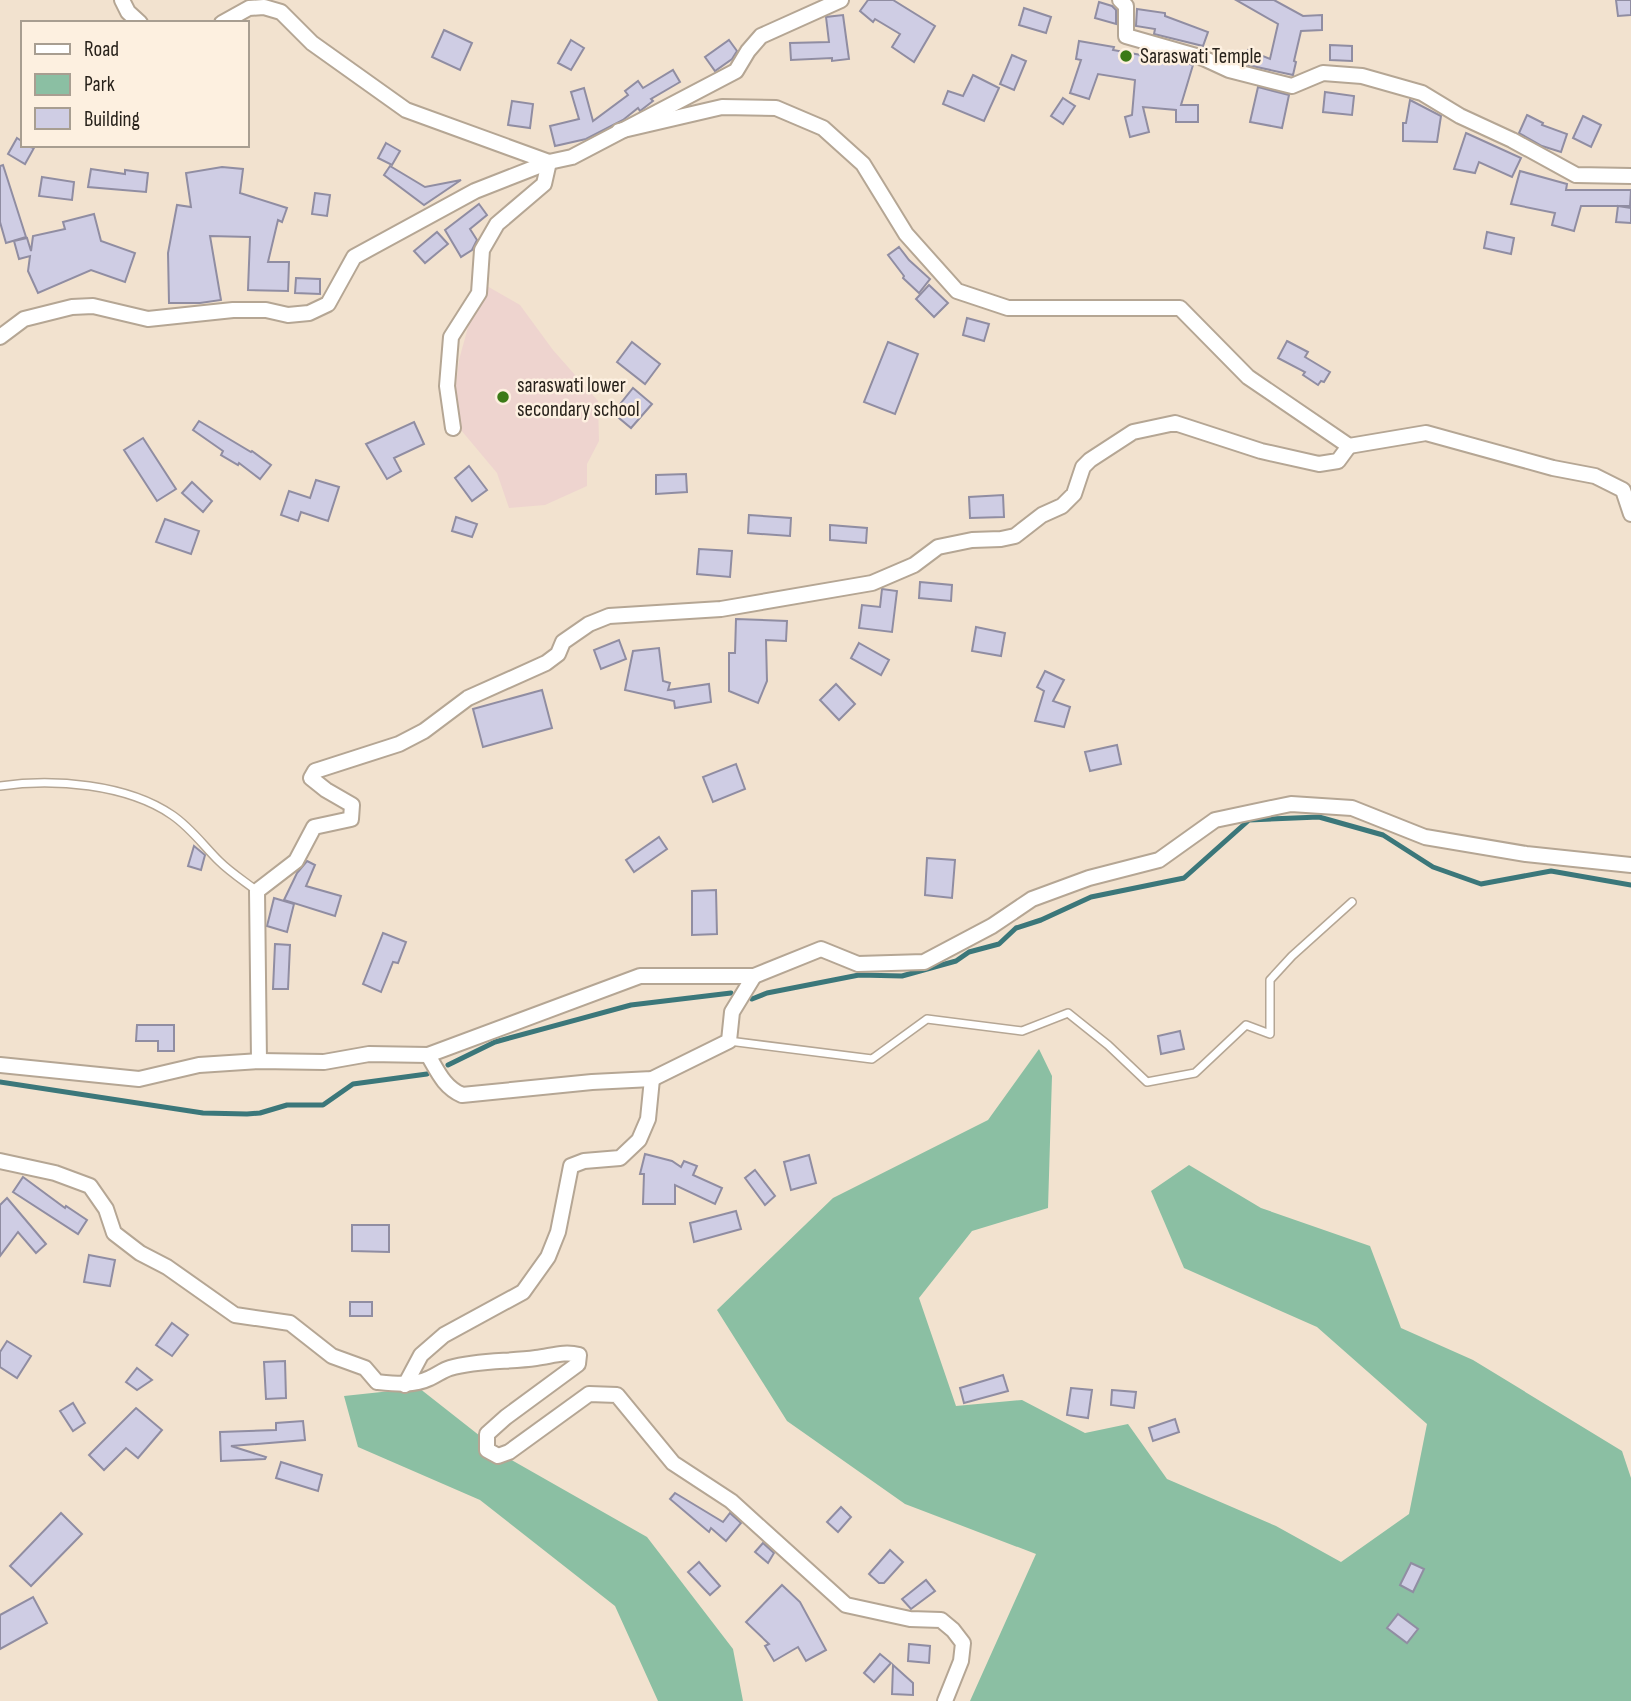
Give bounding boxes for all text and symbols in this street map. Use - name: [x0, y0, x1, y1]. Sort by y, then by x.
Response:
- legend: [21, 21, 248, 147]
- text: Road: [84, 37, 119, 62]
- place label: Saraswati Temple: [1140, 44, 1262, 69]
- marker: Saraswati Temple: [1118, 48, 1134, 64]
- text: Park: [84, 72, 115, 97]
- text: Building: [84, 107, 140, 132]
- place label: saraswati lower secondary school: [517, 373, 640, 422]
- marker: saraswati lower secondary school: [495, 389, 511, 405]

